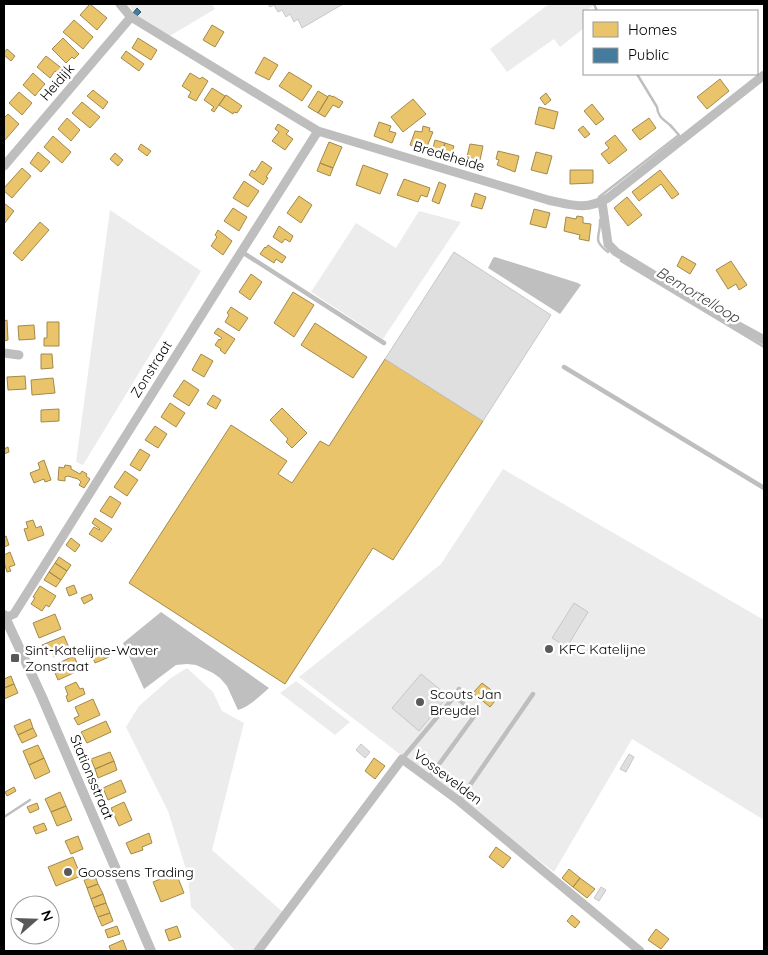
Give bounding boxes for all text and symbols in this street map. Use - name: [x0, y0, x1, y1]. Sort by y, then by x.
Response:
- legend: [583, 10, 758, 75]
- text: Homes: [628, 20, 677, 39]
- text: Public: [628, 45, 669, 64]
- street label: Heidijk: [36, 60, 78, 104]
- street label: Bredeheide: [411, 137, 487, 175]
- water label: Bemortelloop: [653, 262, 744, 327]
- street label: Zonstraat: [126, 337, 176, 401]
- place label: KFC Katelijne: [559, 640, 646, 658]
- place label: Sint-Katelijne-Waver Zonstraat: [25, 641, 159, 675]
- marker: KFC Katelijne: [543, 643, 555, 655]
- marker: Sint-Katelijne-Waver Zonstraat: [9, 652, 21, 664]
- place label: Scouts Jan Breydel: [430, 685, 502, 719]
- marker: Scouts Jan Breydel: [414, 696, 426, 708]
- street label: Stationsstraat: [66, 732, 118, 822]
- street label: Vossevelden: [410, 745, 486, 809]
- place label: Goossens Trading: [78, 863, 194, 881]
- marker: Goossens Trading: [62, 866, 74, 878]
- north arrow: [10, 895, 60, 945]
- text: N: [37, 908, 57, 923]

